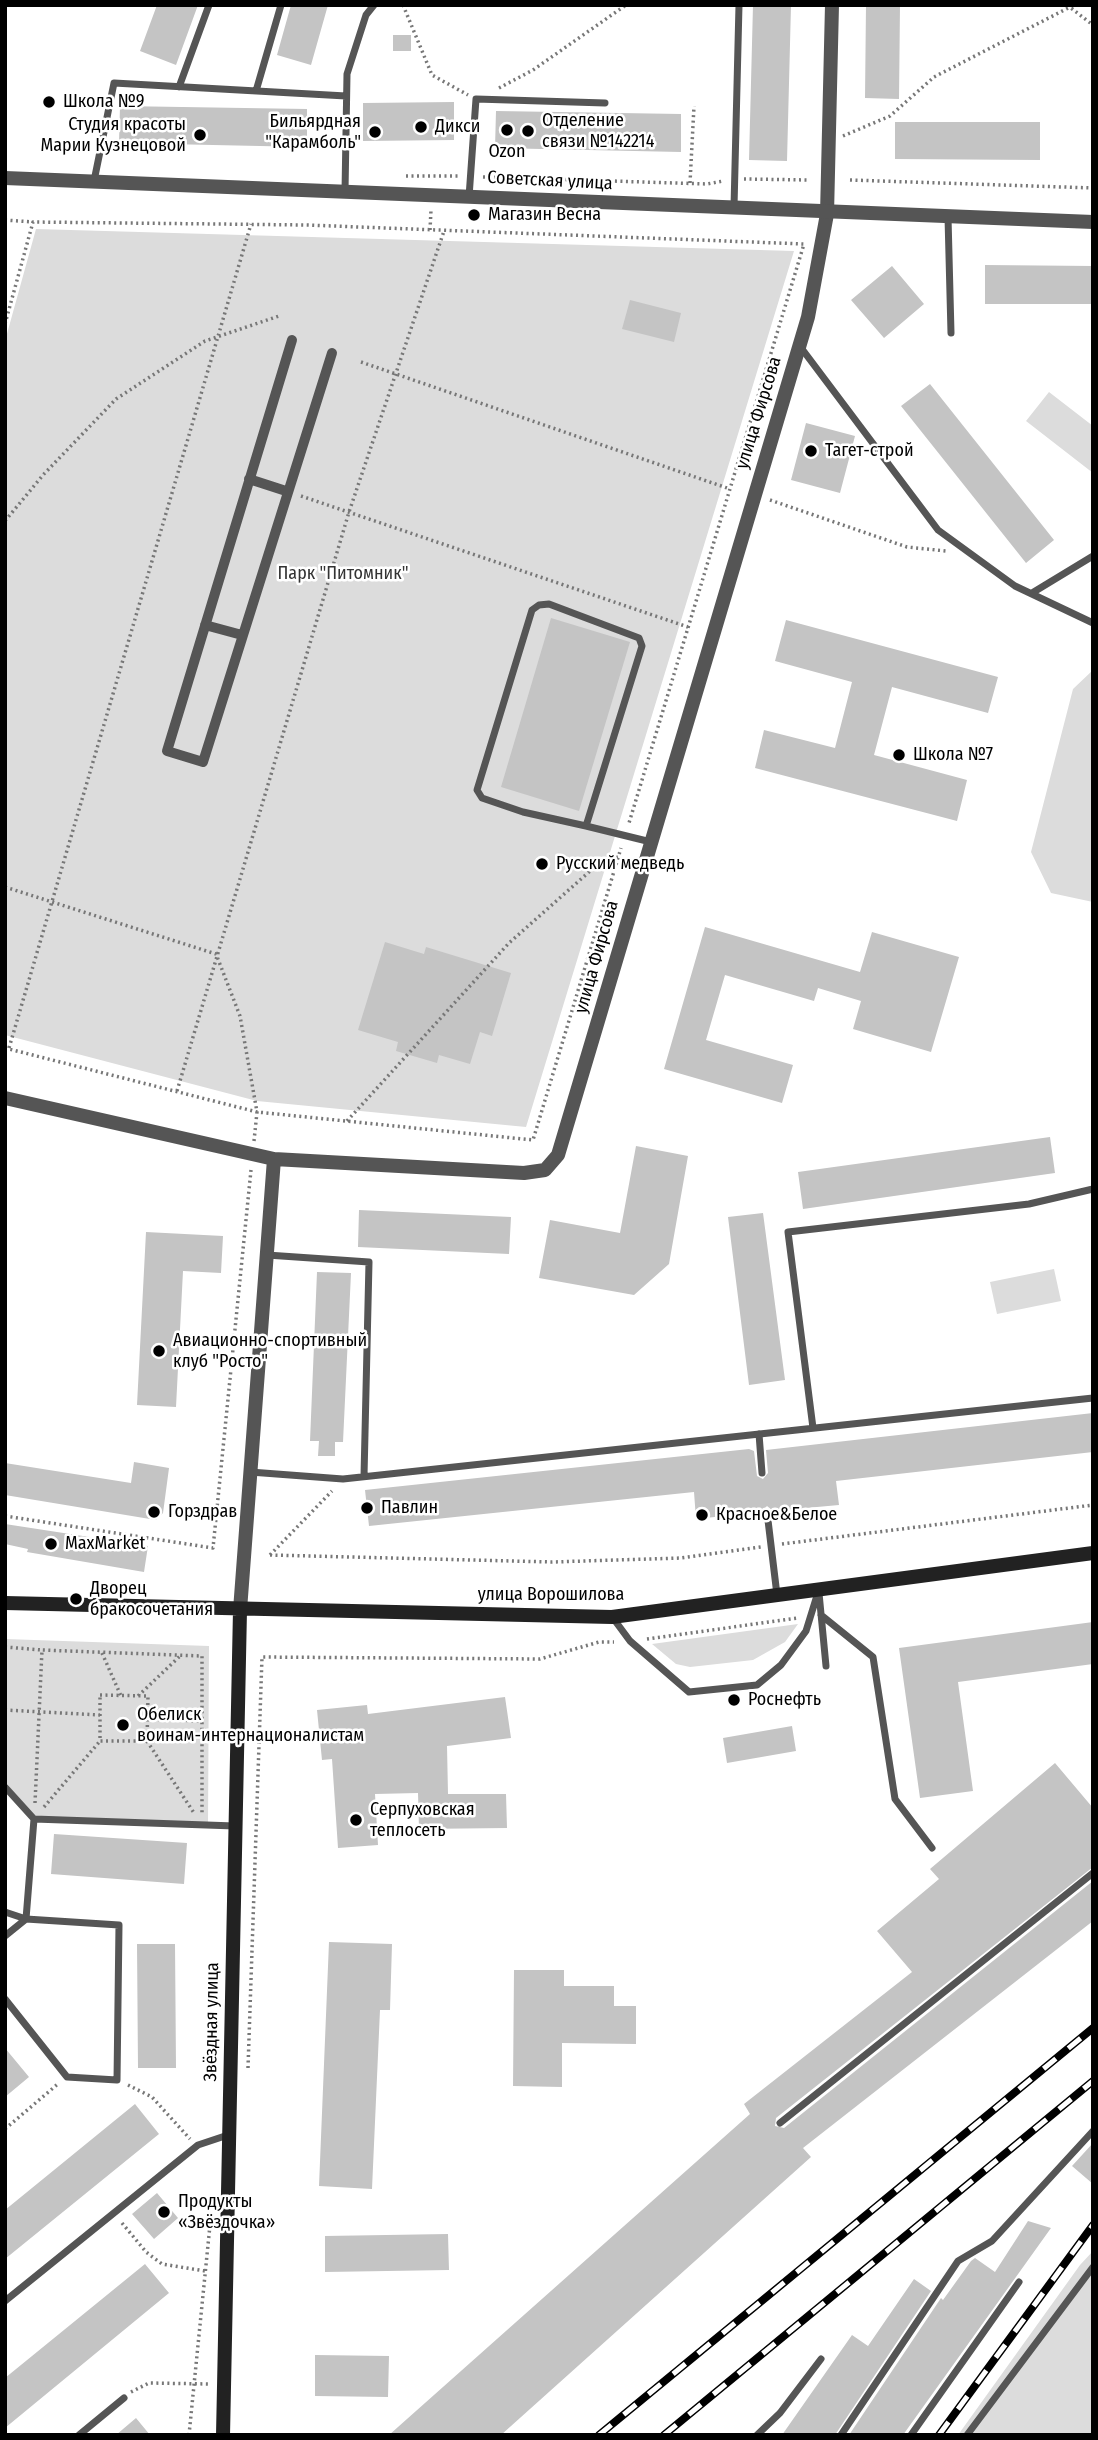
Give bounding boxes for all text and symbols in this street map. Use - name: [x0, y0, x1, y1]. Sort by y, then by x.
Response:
- place label: Школа №9: [63, 91, 145, 113]
- marker: Школа №9: [41, 94, 57, 110]
- place label: Отделение связи №142214: [542, 110, 654, 152]
- place label: Бильярдная "Карамболь": [265, 111, 361, 154]
- place label: Студия красоты Марии Кузнецовой: [40, 114, 186, 156]
- place label: Дикси: [435, 116, 480, 138]
- marker: Дикси: [413, 119, 429, 135]
- marker: Ozon: [499, 122, 515, 138]
- marker: Отделение связи №142214: [520, 123, 536, 139]
- marker: Бильярдная "Карамболь": [367, 124, 383, 140]
- marker: Студия красоты Марии Кузнецовой: [192, 127, 208, 143]
- place label: Ozon: [488, 141, 526, 163]
- street label: Советская улица: [487, 167, 613, 195]
- place label: Магазин Весна: [488, 204, 601, 226]
- marker: Магазин Весна: [466, 207, 482, 223]
- street label: улица Фирсова: [732, 354, 786, 472]
- place label: Тагет-строй: [825, 440, 914, 462]
- marker: Тагет-строй: [803, 443, 819, 459]
- park label: Парк "Питомник": [277, 563, 409, 585]
- place label: Школа №7: [913, 744, 993, 766]
- marker: Школа №7: [891, 747, 907, 763]
- place label: Русский медведь: [556, 853, 684, 875]
- marker: Русский медведь: [534, 856, 550, 872]
- street label: улица Фирсова: [571, 898, 623, 1016]
- place label: Авиационно-спортивный клуб "Росто": [173, 1330, 367, 1372]
- marker: Авиационно-спортивный клуб "Росто": [151, 1343, 167, 1359]
- place label: Павлин: [381, 1497, 438, 1519]
- marker: Павлин: [359, 1500, 375, 1516]
- place label: Горздрав: [168, 1501, 237, 1523]
- marker: Горздрав: [146, 1504, 162, 1520]
- place label: Красное&Белое: [716, 1504, 837, 1526]
- marker: Красное&Белое: [694, 1507, 710, 1523]
- place label: MaxMarket: [65, 1533, 145, 1555]
- marker: MaxMarket: [43, 1536, 59, 1552]
- place label: Дворец бракосочетания: [90, 1578, 213, 1620]
- street label: улица Ворошилова: [478, 1584, 624, 1606]
- marker: Дворец бракосочетания: [68, 1591, 84, 1607]
- place label: Роснефть: [748, 1689, 821, 1711]
- marker: Роснефть: [726, 1692, 742, 1708]
- place label: Обелиск воинам-интернационалистам: [137, 1704, 364, 1746]
- marker: Обелиск воинам-интернационалистам: [115, 1717, 131, 1733]
- place label: Серпуховская теплосеть: [370, 1799, 475, 1842]
- marker: Серпуховская теплосеть: [348, 1812, 364, 1828]
- street label: Звёздная улица: [200, 1962, 224, 2082]
- place label: Продукты «Звёздочка»: [178, 2191, 275, 2234]
- marker: Продукты «Звёздочка»: [156, 2204, 172, 2220]

